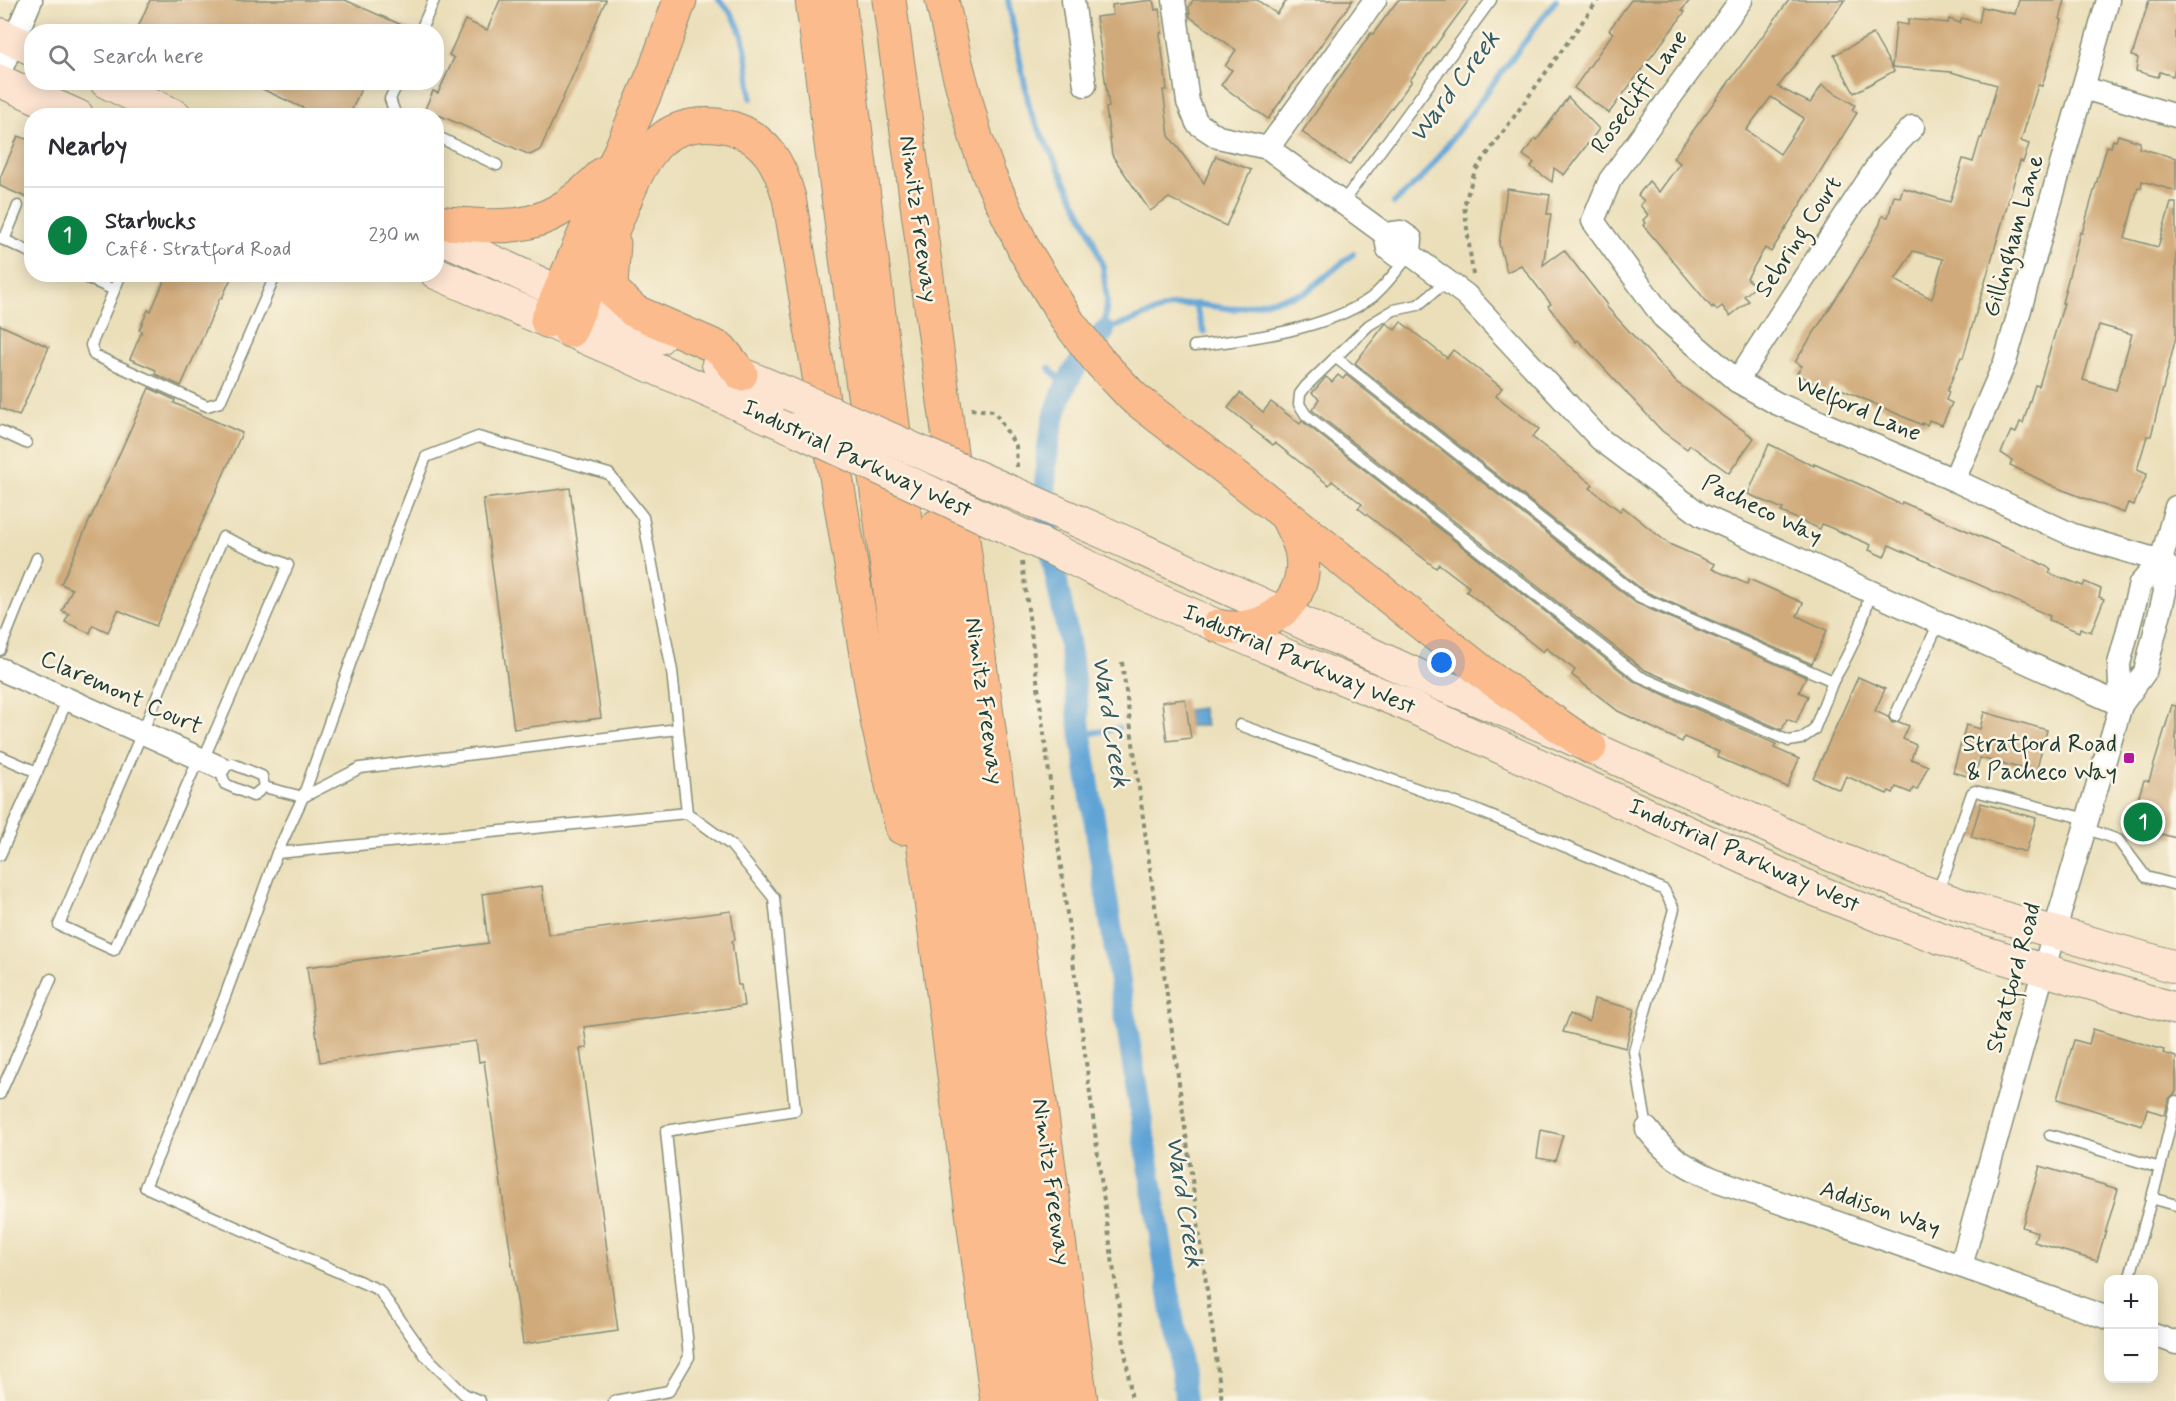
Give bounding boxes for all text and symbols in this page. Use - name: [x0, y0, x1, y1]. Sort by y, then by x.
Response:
- search box: [24, 24, 444, 90]
- water label: Ward Creek: [1401, 24, 1509, 150]
- street label: Rosecliff Lane: [1584, 24, 1696, 160]
- icon: search: [45, 41, 78, 74]
- text: Search here: [93, 43, 204, 71]
- text: Nearby: [48, 130, 127, 164]
- street label: Nimitz Freeway: [891, 133, 945, 305]
- street label: Gillingham Lane: [1976, 151, 2055, 322]
- street label: Sebring Court: [1748, 170, 1852, 305]
- text: Starbucks: [105, 208, 196, 236]
- text: 1: [63, 222, 72, 249]
- text: 230 m: [368, 222, 420, 249]
- text: Café · Stratford Road: [105, 236, 291, 263]
- street label: Welford Lane: [1789, 369, 1926, 451]
- street label: Industrial Parkway West: [737, 392, 977, 526]
- street label: Pacheco Way: [1697, 468, 1827, 552]
- street label: Industrial Parkway West: [1178, 597, 1420, 723]
- street label: Nimitz Freeway: [957, 615, 1011, 787]
- street label: Claremont Court: [35, 643, 207, 743]
- your location: [1427, 648, 1456, 677]
- water label: Ward Creek: [1083, 654, 1137, 790]
- place label: Stratford Road & Pacheco Way: [1963, 729, 2117, 788]
- marker: Stratford Road & Pacheco Way: [2122, 751, 2136, 765]
- street label: Industrial Parkway West: [1624, 791, 1865, 921]
- pin: 1: [2124, 800, 2162, 844]
- street label: Stratford Road: [1979, 899, 2051, 1057]
- street label: Nimitz Freeway: [1024, 1096, 1078, 1268]
- water label: Ward Creek: [1157, 1134, 1211, 1270]
- street label: Addison Way: [1816, 1174, 1944, 1244]
- map controls: [2104, 1275, 2158, 1383]
- button: +: [2104, 1275, 2158, 1329]
- button: −: [2104, 1329, 2158, 1383]

